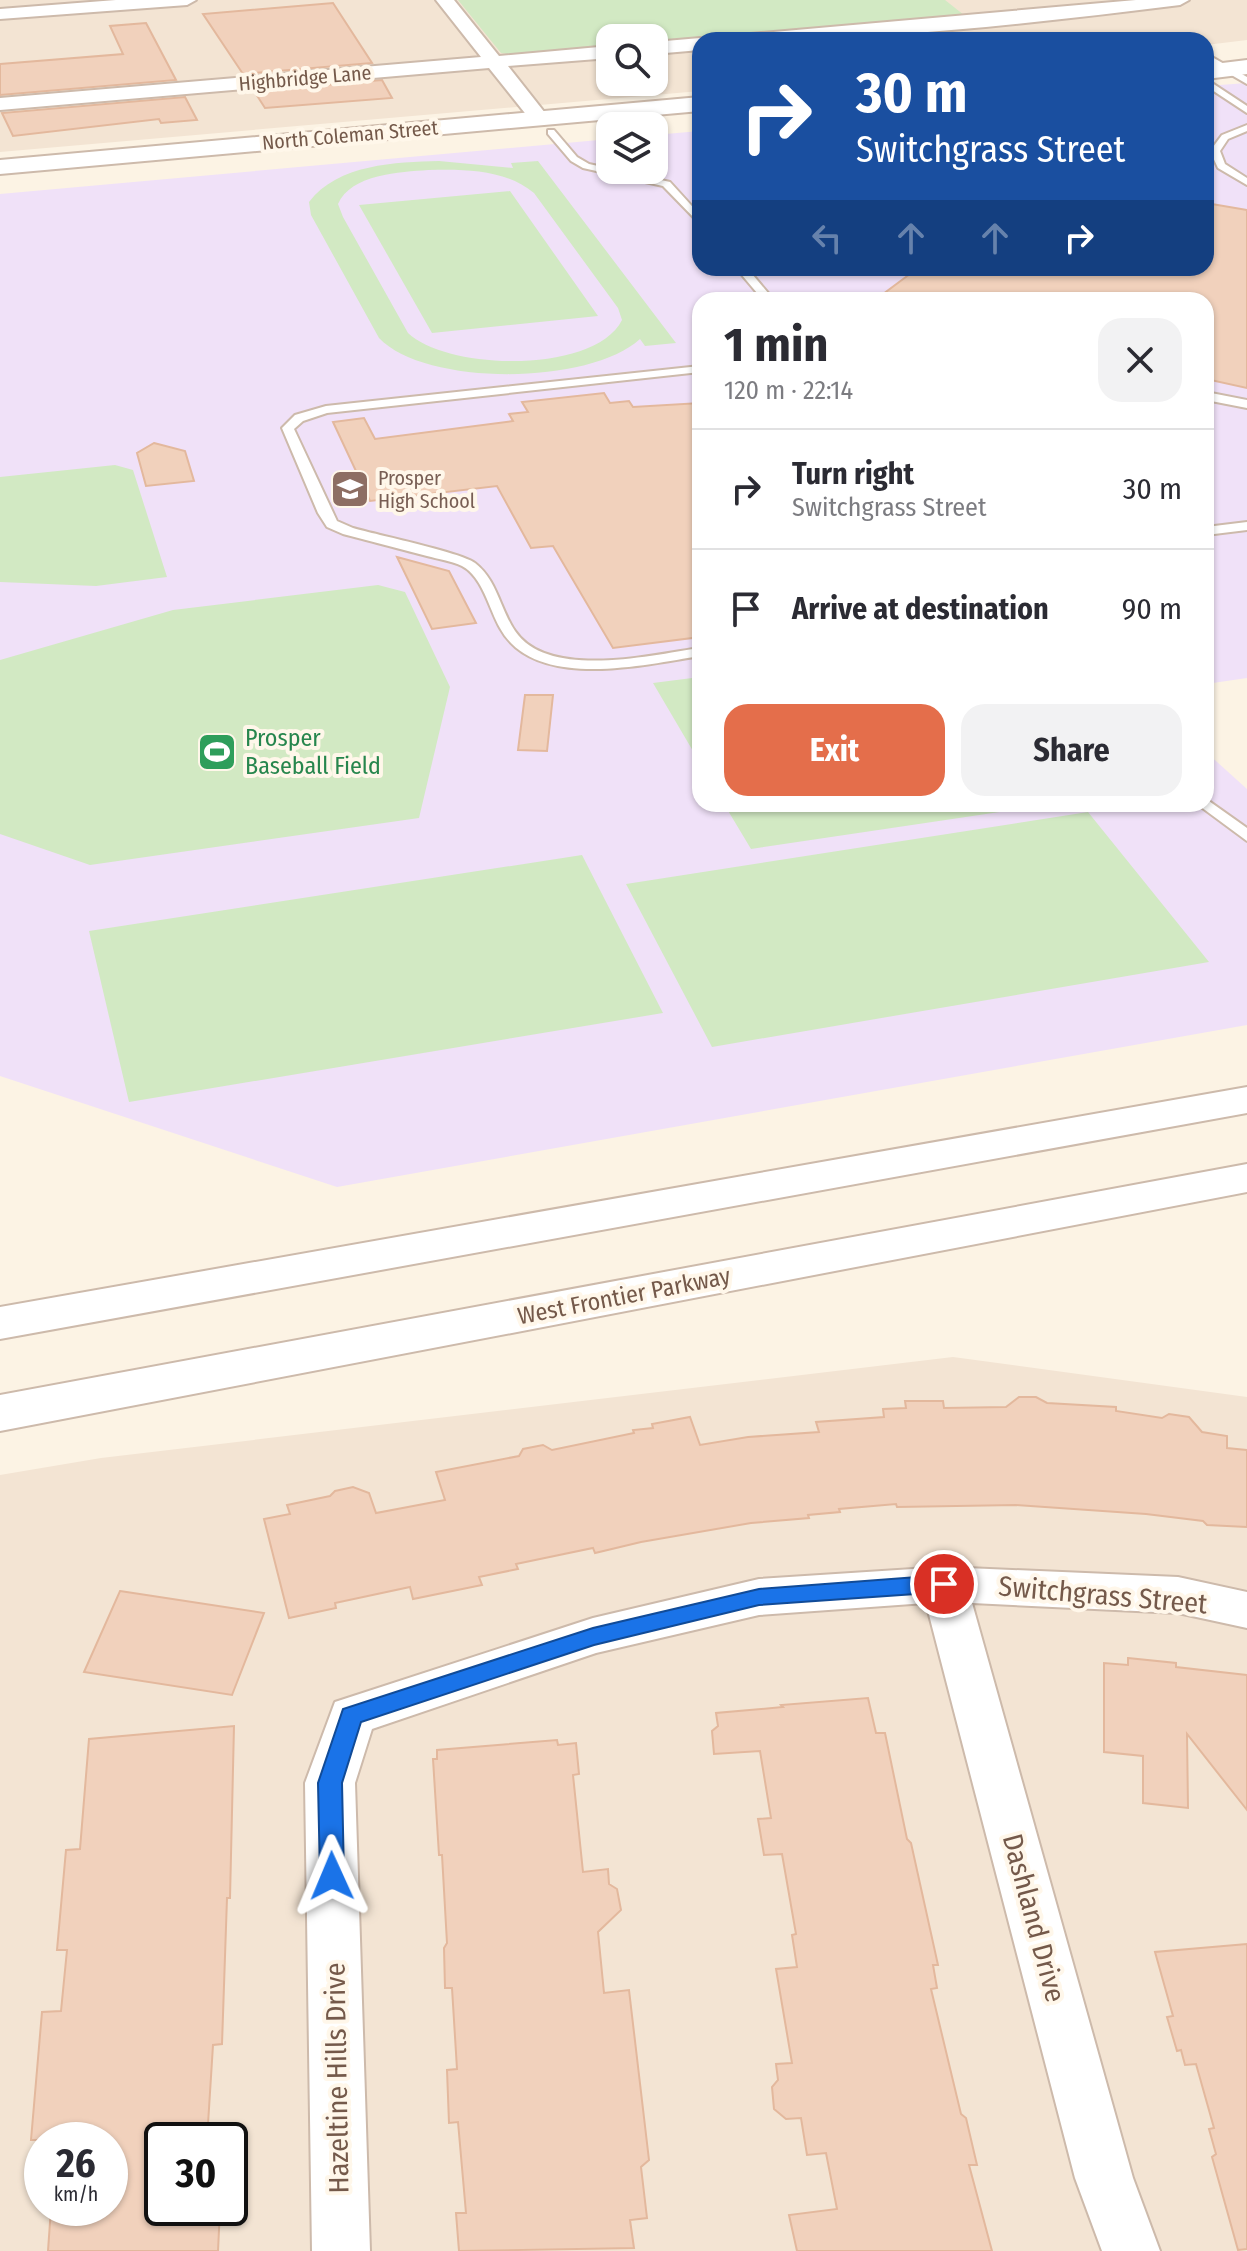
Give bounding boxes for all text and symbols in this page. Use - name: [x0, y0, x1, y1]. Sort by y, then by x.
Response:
- map controls: [596, 24, 668, 184]
- button: search: [596, 24, 668, 96]
- street label: Highbridge Lane: [238, 60, 372, 96]
- text: 30 m: [856, 60, 967, 127]
- icon: right: [724, 64, 828, 168]
- button: layers: [596, 112, 668, 184]
- street label: North Coleman Street: [261, 115, 439, 155]
- text: Switchgrass Street: [856, 128, 1125, 172]
- icon: left: [805, 216, 849, 260]
- icon: ahead: [889, 216, 933, 260]
- icon: ahead: [973, 216, 1017, 260]
- icon: right: [1057, 216, 1101, 260]
- text: 1 min: [724, 316, 829, 374]
- button: close: [1098, 318, 1182, 402]
- text: 120 m · 22:14: [724, 375, 853, 406]
- text: Turn right: [792, 456, 914, 492]
- place label: Prosper High School: [378, 466, 475, 513]
- icon: right: [724, 467, 768, 511]
- school or university icon: Prosper High School: [329, 468, 371, 510]
- text: 30 m: [1123, 471, 1182, 507]
- text: Switchgrass Street: [792, 492, 986, 523]
- icon: arrive: [724, 587, 768, 631]
- text: Arrive at destination: [792, 591, 1049, 627]
- text: 90 m: [1122, 591, 1182, 627]
- button: Exit: [724, 704, 945, 796]
- button: Share: [961, 704, 1182, 796]
- place label: Prosper Baseball Field: [245, 724, 381, 780]
- sports icon: Prosper Baseball Field: [196, 731, 238, 773]
- street label: West Frontier Parkway: [515, 1262, 733, 1330]
- pin: [910, 1550, 978, 1618]
- icon: arrive: [922, 1562, 966, 1606]
- street label: Switchgrass Street: [997, 1569, 1210, 1621]
- street label: Dashland Drive: [996, 1830, 1072, 2006]
- position arrow: [290, 1834, 374, 1918]
- street label: Hazeltine Hills Drive: [318, 1962, 356, 2194]
- speed limit sign: 30: [144, 2122, 248, 2226]
- text: 26: [56, 2140, 96, 2188]
- text: km/h: [54, 2182, 98, 2206]

